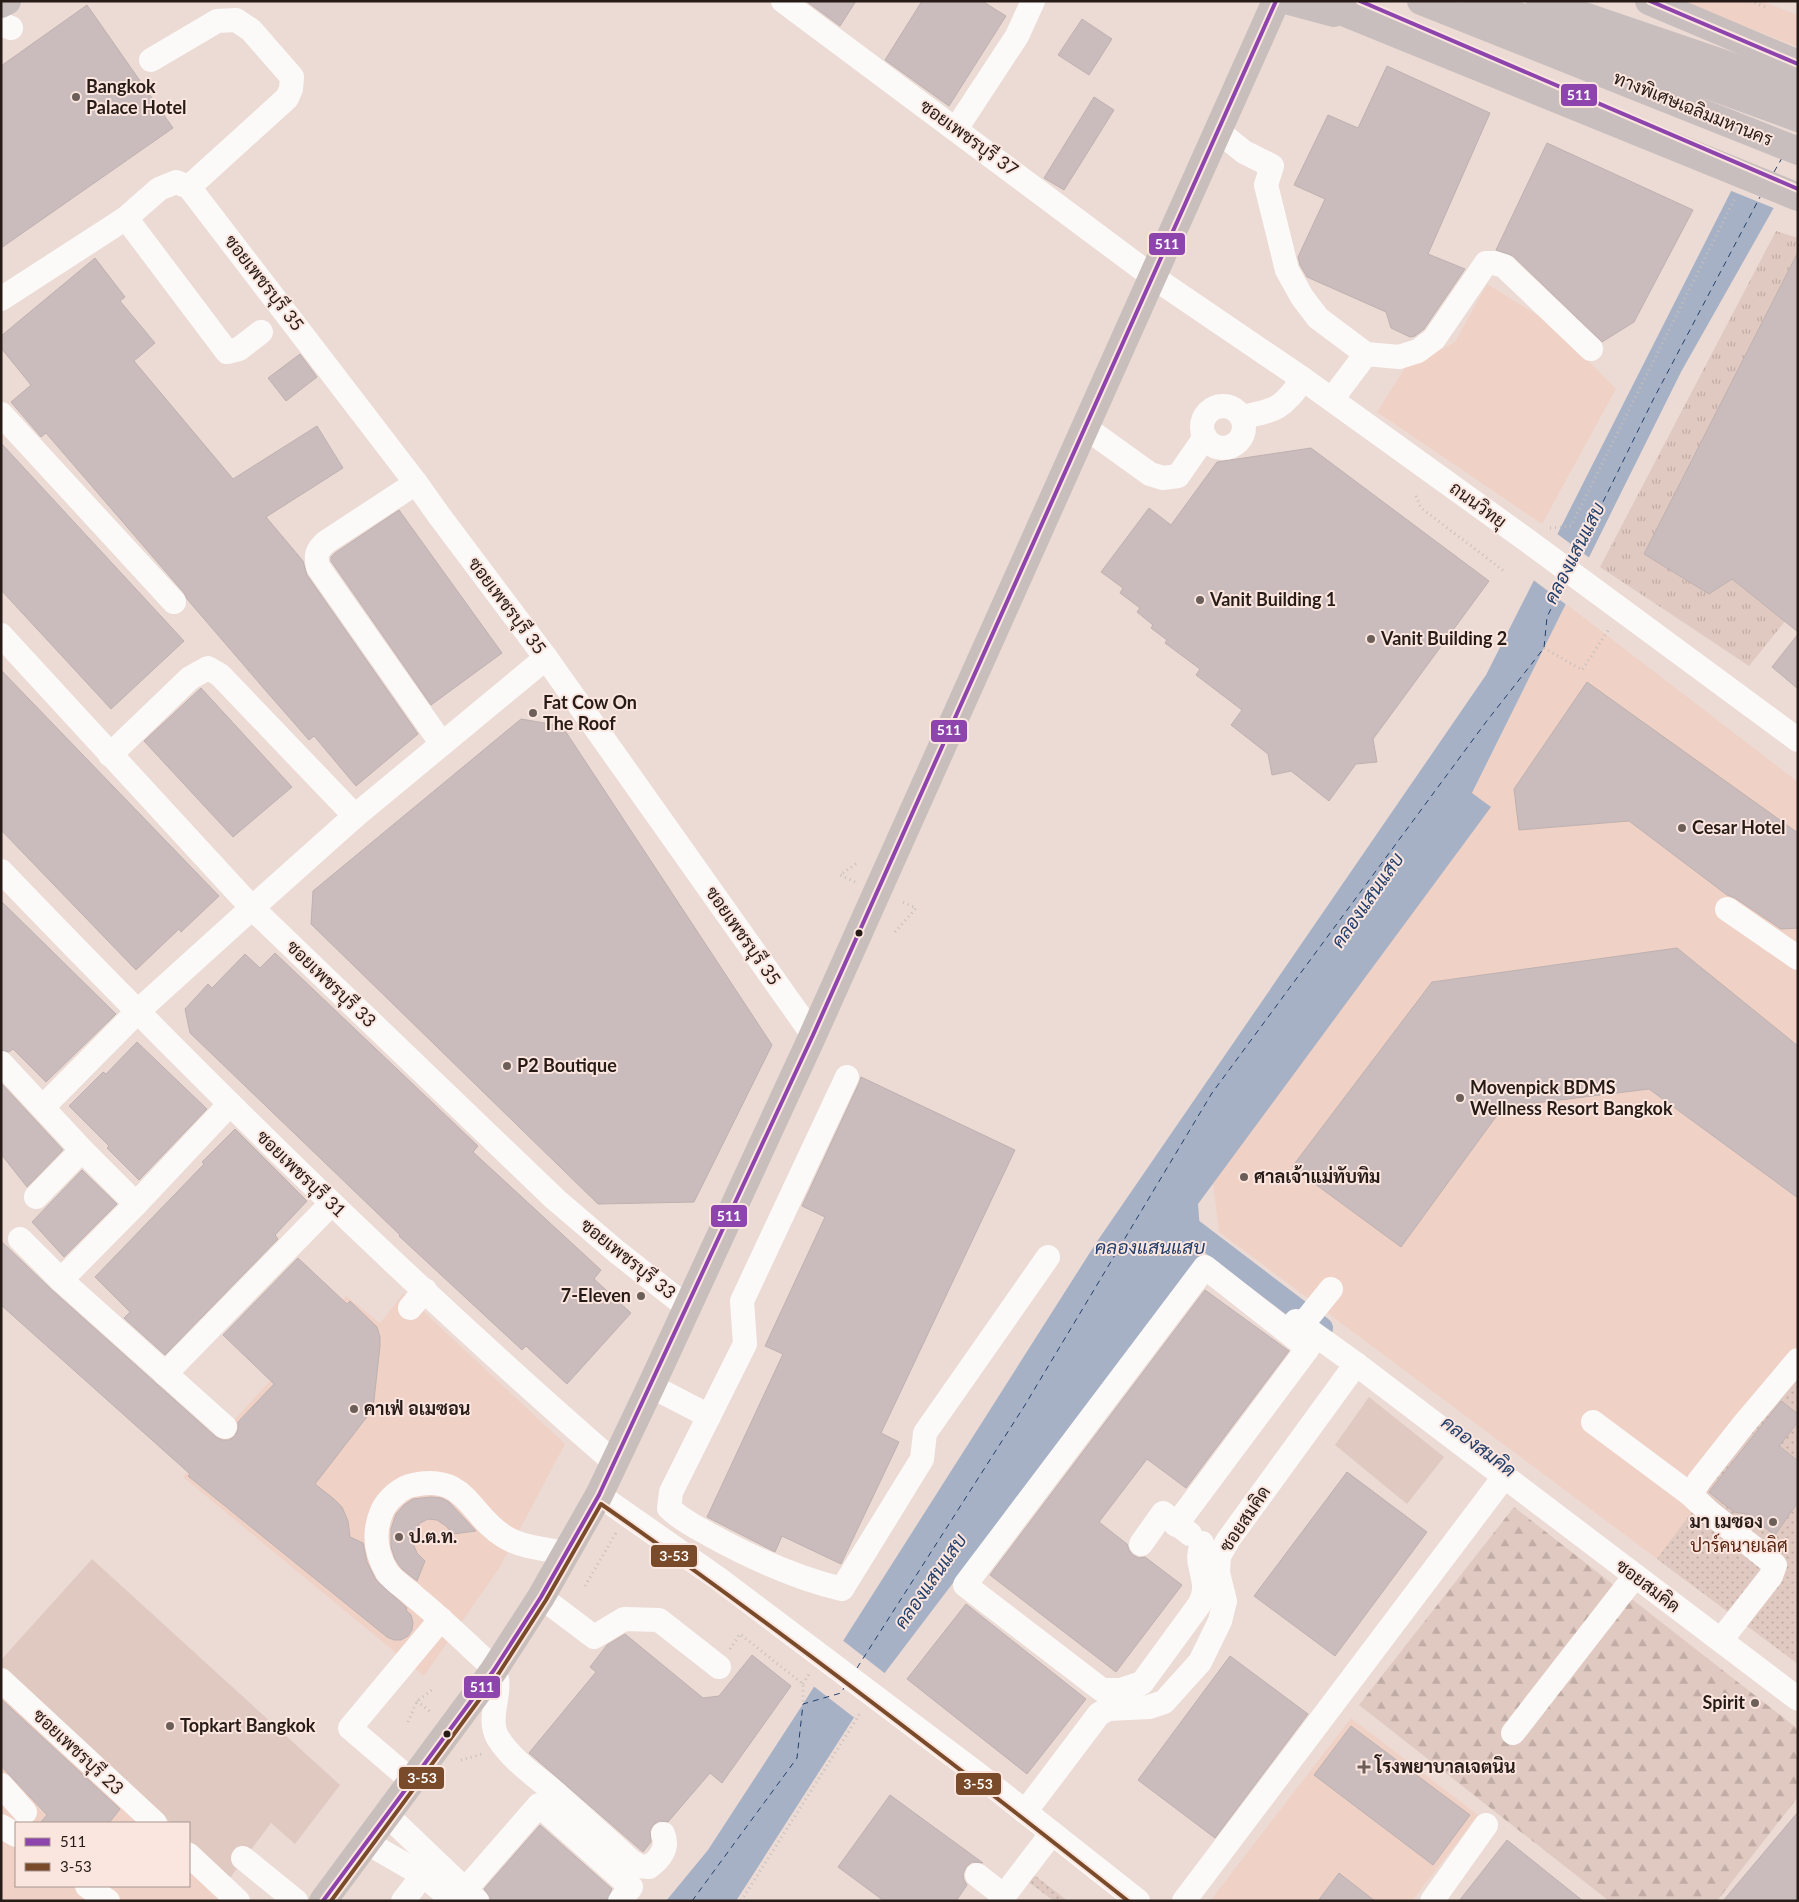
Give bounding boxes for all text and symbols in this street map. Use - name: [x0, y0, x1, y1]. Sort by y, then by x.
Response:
- street label: ทางพิเศษเฉลิมมหานคร: [1610, 66, 1777, 150]
- place label: Bangkok Palace Hotel: [86, 75, 187, 118]
- line badge: 511: [1560, 83, 1598, 107]
- text: 511: [1567, 86, 1591, 103]
- marker: Bangkok Palace Hotel: [70, 91, 82, 103]
- street label: ซอยเพชรบุรี 37: [915, 93, 1024, 182]
- street label: ซอยเพชรบุรี 35: [219, 229, 310, 336]
- line badge: 511: [1148, 232, 1186, 256]
- text: 511: [1155, 235, 1179, 252]
- street label: ถนนวิทยุ: [1445, 476, 1511, 534]
- water label: คลองแสนแสบ: [1538, 498, 1609, 607]
- street label: ซอยเพชรบุรี 35: [463, 552, 552, 660]
- place label: Vanit Building 1: [1209, 588, 1336, 610]
- marker: Vanit Building 1: [1194, 594, 1206, 606]
- place label: Vanit Building 2: [1380, 627, 1507, 649]
- marker: Vanit Building 2: [1365, 633, 1377, 645]
- place label: Fat Cow On The Roof: [543, 691, 637, 734]
- marker: Fat Cow On The Roof: [527, 707, 539, 719]
- line badge: 511: [930, 719, 968, 743]
- text: 511: [937, 721, 961, 738]
- place label: Cesar Hotel: [1692, 816, 1786, 838]
- marker: Cesar Hotel: [1676, 822, 1688, 834]
- water label: คลองแสนแสบ: [1325, 848, 1408, 952]
- street label: ซอยเพชรบุรี 35: [700, 881, 787, 990]
- unlabelled marker: [854, 928, 864, 938]
- street label: ซอยเพชรบุรี 33: [281, 934, 382, 1033]
- place label: P2 Boutique: [517, 1054, 617, 1076]
- marker: P2 Boutique: [501, 1060, 513, 1072]
- place label: Movenpick BDMS Wellness Resort Bangkok: [1470, 1076, 1673, 1119]
- marker: Movenpick BDMS Wellness Resort Bangkok: [1454, 1092, 1466, 1104]
- street label: ซอยเพชรบุรี 31: [251, 1124, 352, 1223]
- place label: ศาลเจ้าแม่ทับทิม: [1254, 1165, 1380, 1187]
- marker: ศาลเจ้าแม่ทับทิม: [1238, 1171, 1250, 1183]
- line badge: 511: [710, 1204, 748, 1228]
- text: 511: [717, 1207, 741, 1224]
- street label: ซอยเพชรบุรี 33: [575, 1212, 681, 1305]
- water label: คลองแสนแสบ: [1095, 1235, 1205, 1258]
- place label: 7-Eleven: [561, 1284, 631, 1306]
- marker: 7-Eleven: [635, 1290, 647, 1302]
- place label: คาเฟ่ อเมซอน: [364, 1397, 471, 1419]
- marker: คาเฟ่ อเมซอน: [348, 1403, 360, 1415]
- water label: คลองสมคิด: [1437, 1410, 1521, 1481]
- street label: ซอยสมคิด: [1214, 1481, 1274, 1556]
- place label: มา เมซอง: [1689, 1510, 1763, 1532]
- marker: มา เมซอง: [1767, 1516, 1779, 1528]
- place label: ป.ต.ท.: [409, 1525, 457, 1547]
- water label: คลองแสนแสบ: [888, 1529, 971, 1633]
- marker: ป.ต.ท.: [393, 1531, 405, 1543]
- park label: ปาร์คนายเลิศ: [1690, 1533, 1788, 1556]
- line badge: 3-53: [650, 1544, 698, 1568]
- text: 3-53: [659, 1547, 689, 1564]
- street label: ซอยสมคิด: [1612, 1554, 1685, 1617]
- line badge: 511: [463, 1675, 501, 1699]
- text: 511: [470, 1678, 494, 1695]
- place label: Spirit: [1703, 1691, 1745, 1713]
- marker: Spirit: [1749, 1697, 1761, 1709]
- street label: ซอยเพชรบุรี 23: [27, 1703, 129, 1800]
- place label: Topkart Bangkok: [180, 1714, 316, 1736]
- marker: Topkart Bangkok: [164, 1720, 176, 1732]
- unlabelled marker: [442, 1729, 452, 1739]
- place label: โรงพยาบาลเจตนิน: [1374, 1754, 1516, 1777]
- marker: โรงพยาบาลเจตนิน: [1357, 1760, 1371, 1774]
- line badge: 3-53: [398, 1766, 445, 1790]
- text: 3-53: [407, 1769, 437, 1786]
- line badge: 3-53: [955, 1772, 1002, 1796]
- text: 3-53: [963, 1775, 993, 1792]
- legend: [15, 1822, 190, 1887]
- text: 511: [60, 1832, 86, 1850]
- text: 3-53: [60, 1857, 92, 1875]

